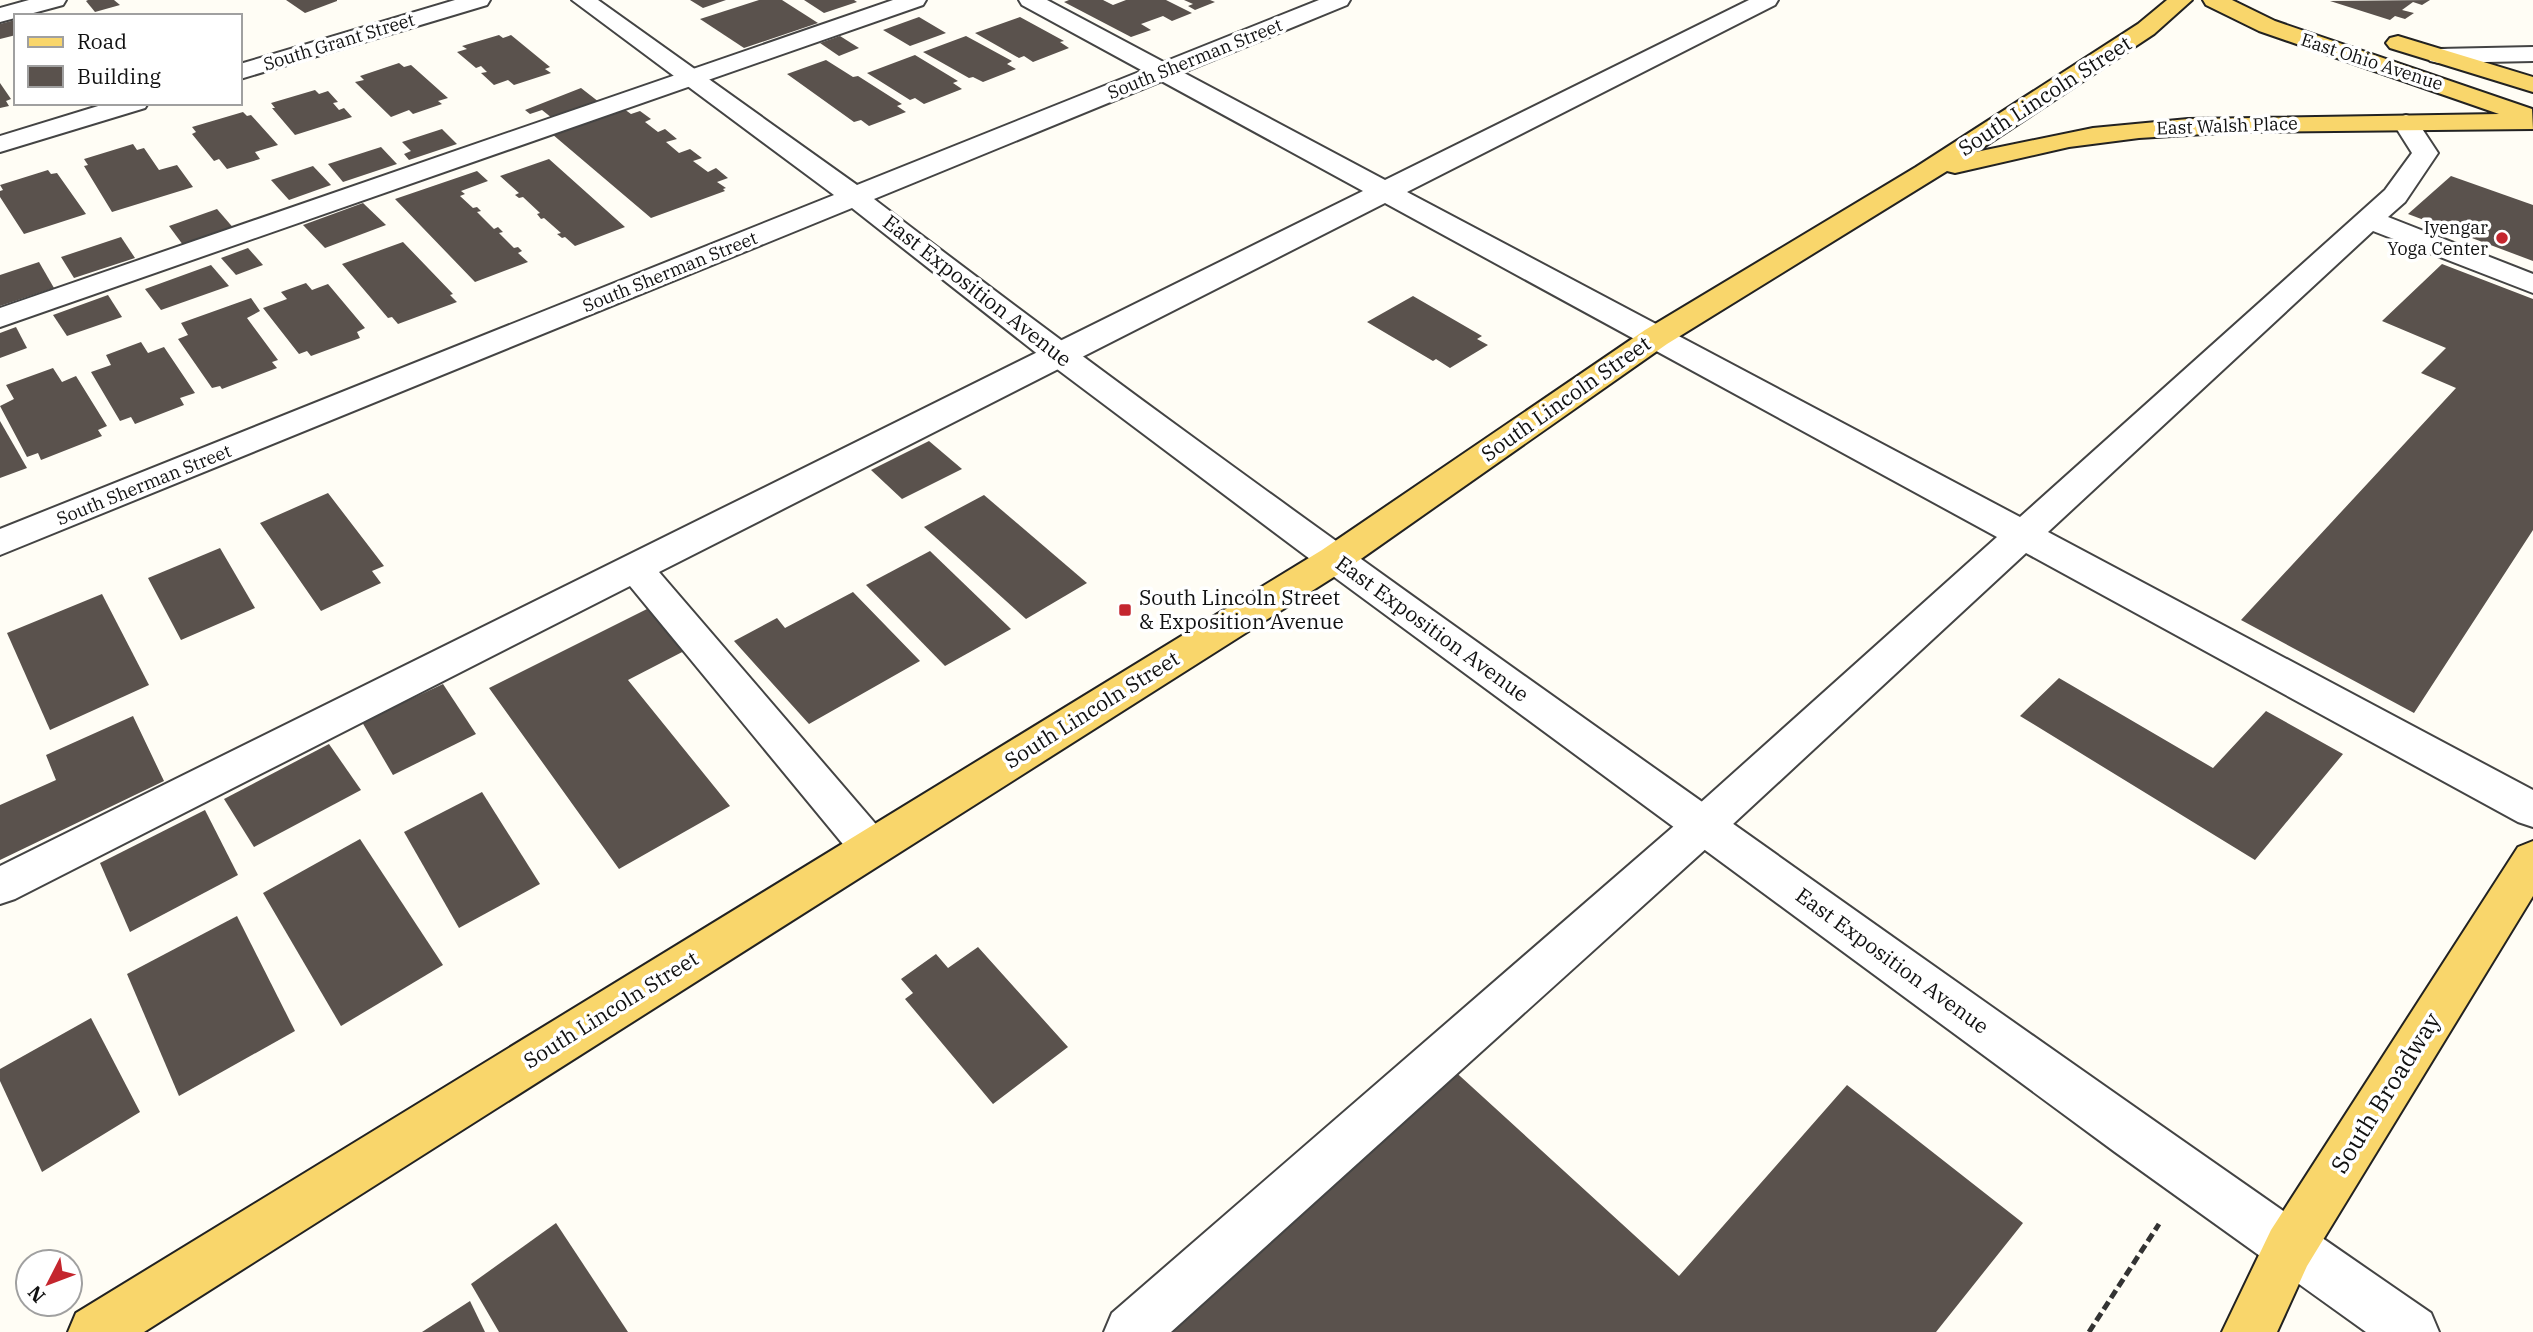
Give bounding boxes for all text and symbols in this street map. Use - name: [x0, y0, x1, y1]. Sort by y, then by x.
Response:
- street label: South Grant Street: [260, 8, 417, 75]
- street label: South Sherman Street: [1104, 13, 1285, 104]
- legend: [14, 14, 242, 105]
- text: Road: [77, 27, 127, 55]
- street label: East Ohio Avenue: [2298, 28, 2446, 95]
- street label: South Lincoln Street: [1952, 29, 2136, 162]
- text: Building: [77, 62, 162, 90]
- street label: East Walsh Place: [2156, 112, 2298, 139]
- street label: East Exposition Avenue: [877, 208, 1078, 373]
- place label: Iyengar Yoga Center: [2387, 216, 2488, 260]
- street label: South Sherman Street: [579, 226, 760, 317]
- marker: Iyengar Yoga Center: [2494, 230, 2510, 246]
- street label: South Lincoln Street: [1475, 329, 1656, 467]
- street label: South Sherman Street: [53, 439, 234, 530]
- street label: East Exposition Avenue: [1330, 549, 1535, 708]
- place label: South Lincoln Street & Exposition Avenue: [1139, 583, 1344, 635]
- marker: South Lincoln Street & Exposition Avenue: [1117, 602, 1133, 618]
- street label: South Lincoln Street: [999, 644, 1184, 774]
- street label: East Exposition Avenue: [1790, 881, 1995, 1040]
- street label: South Lincoln Street: [518, 944, 703, 1074]
- street label: South Broadway: [2323, 1006, 2448, 1179]
- north arrow: [14, 1248, 84, 1318]
- text: N: [22, 1281, 50, 1308]

